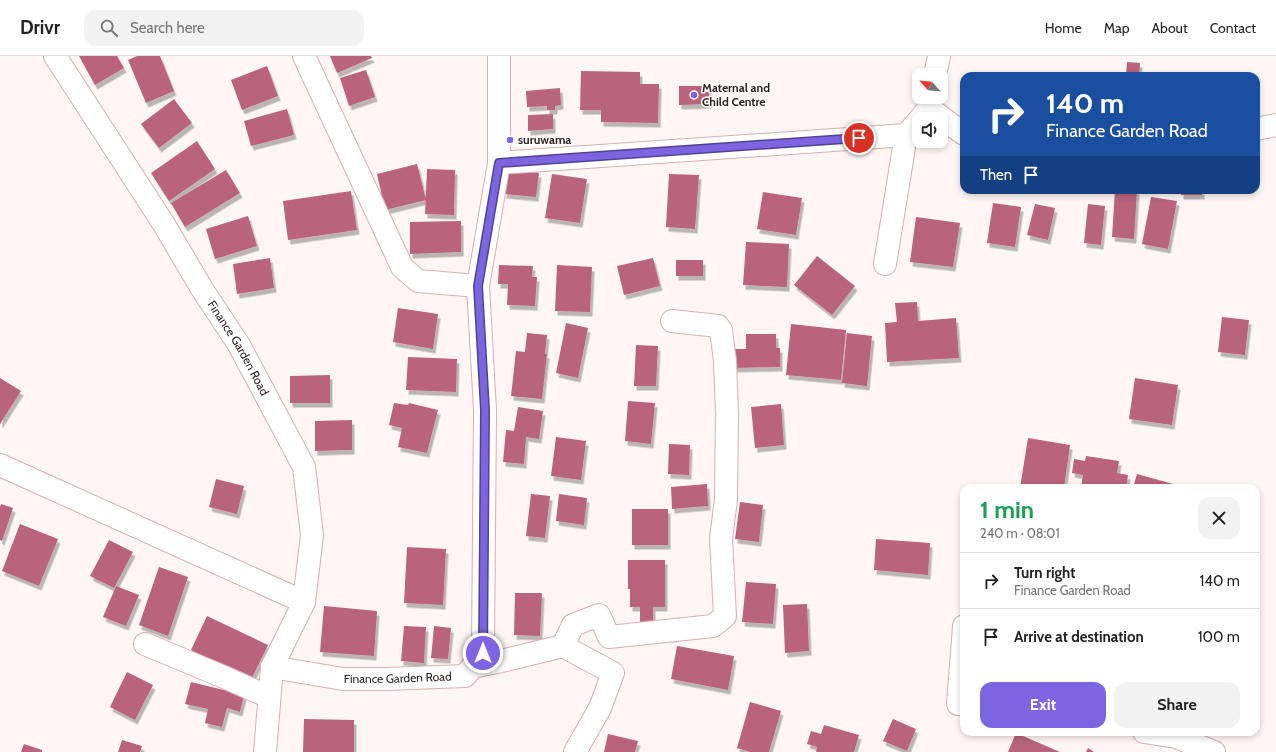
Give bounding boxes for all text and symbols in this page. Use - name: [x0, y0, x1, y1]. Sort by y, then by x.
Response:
- search box: [84, 10, 364, 46]
- text: Drivr: [20, 16, 60, 39]
- icon: search: [98, 17, 120, 39]
- text: Search here: [130, 19, 205, 37]
- text: Home: [1045, 19, 1082, 37]
- text: Map: [1104, 19, 1129, 37]
- text: About: [1151, 19, 1188, 37]
- text: Contact: [1210, 19, 1256, 37]
- north arrow: [912, 68, 948, 104]
- map controls: [912, 68, 948, 148]
- place label: Maternal and Child Centre: [702, 80, 770, 109]
- text: 140 m: [1046, 86, 1124, 120]
- icon: right: [980, 88, 1032, 140]
- marker: Maternal and Child Centre: [689, 90, 699, 100]
- button: sound: [912, 112, 948, 148]
- text: Finance Garden Road: [1046, 120, 1208, 142]
- pin: [842, 121, 876, 155]
- icon: arrive: [848, 127, 870, 149]
- place label: suruwama: [518, 132, 571, 147]
- marker: suruwama: [505, 135, 515, 145]
- icon: arrive: [1020, 164, 1042, 186]
- text: Then: [980, 166, 1012, 184]
- street label: Finance Garden Road: [205, 297, 273, 398]
- text: 1 min: [980, 495, 1034, 524]
- button: close: [1198, 497, 1240, 539]
- text: 240 m · 08:01: [980, 525, 1060, 541]
- text: Turn right: [1014, 564, 1075, 582]
- icon: right: [980, 570, 1002, 592]
- text: 140 m: [1199, 572, 1240, 590]
- text: Finance Garden Road: [1014, 582, 1131, 598]
- icon: arrive: [980, 626, 1002, 648]
- text: Arrive at destination: [1014, 628, 1144, 646]
- text: 100 m: [1198, 628, 1240, 646]
- position arrow: [462, 632, 504, 674]
- street label: Finance Garden Road: [344, 669, 452, 686]
- button: Exit: [980, 682, 1106, 728]
- button: Share: [1114, 682, 1240, 728]

